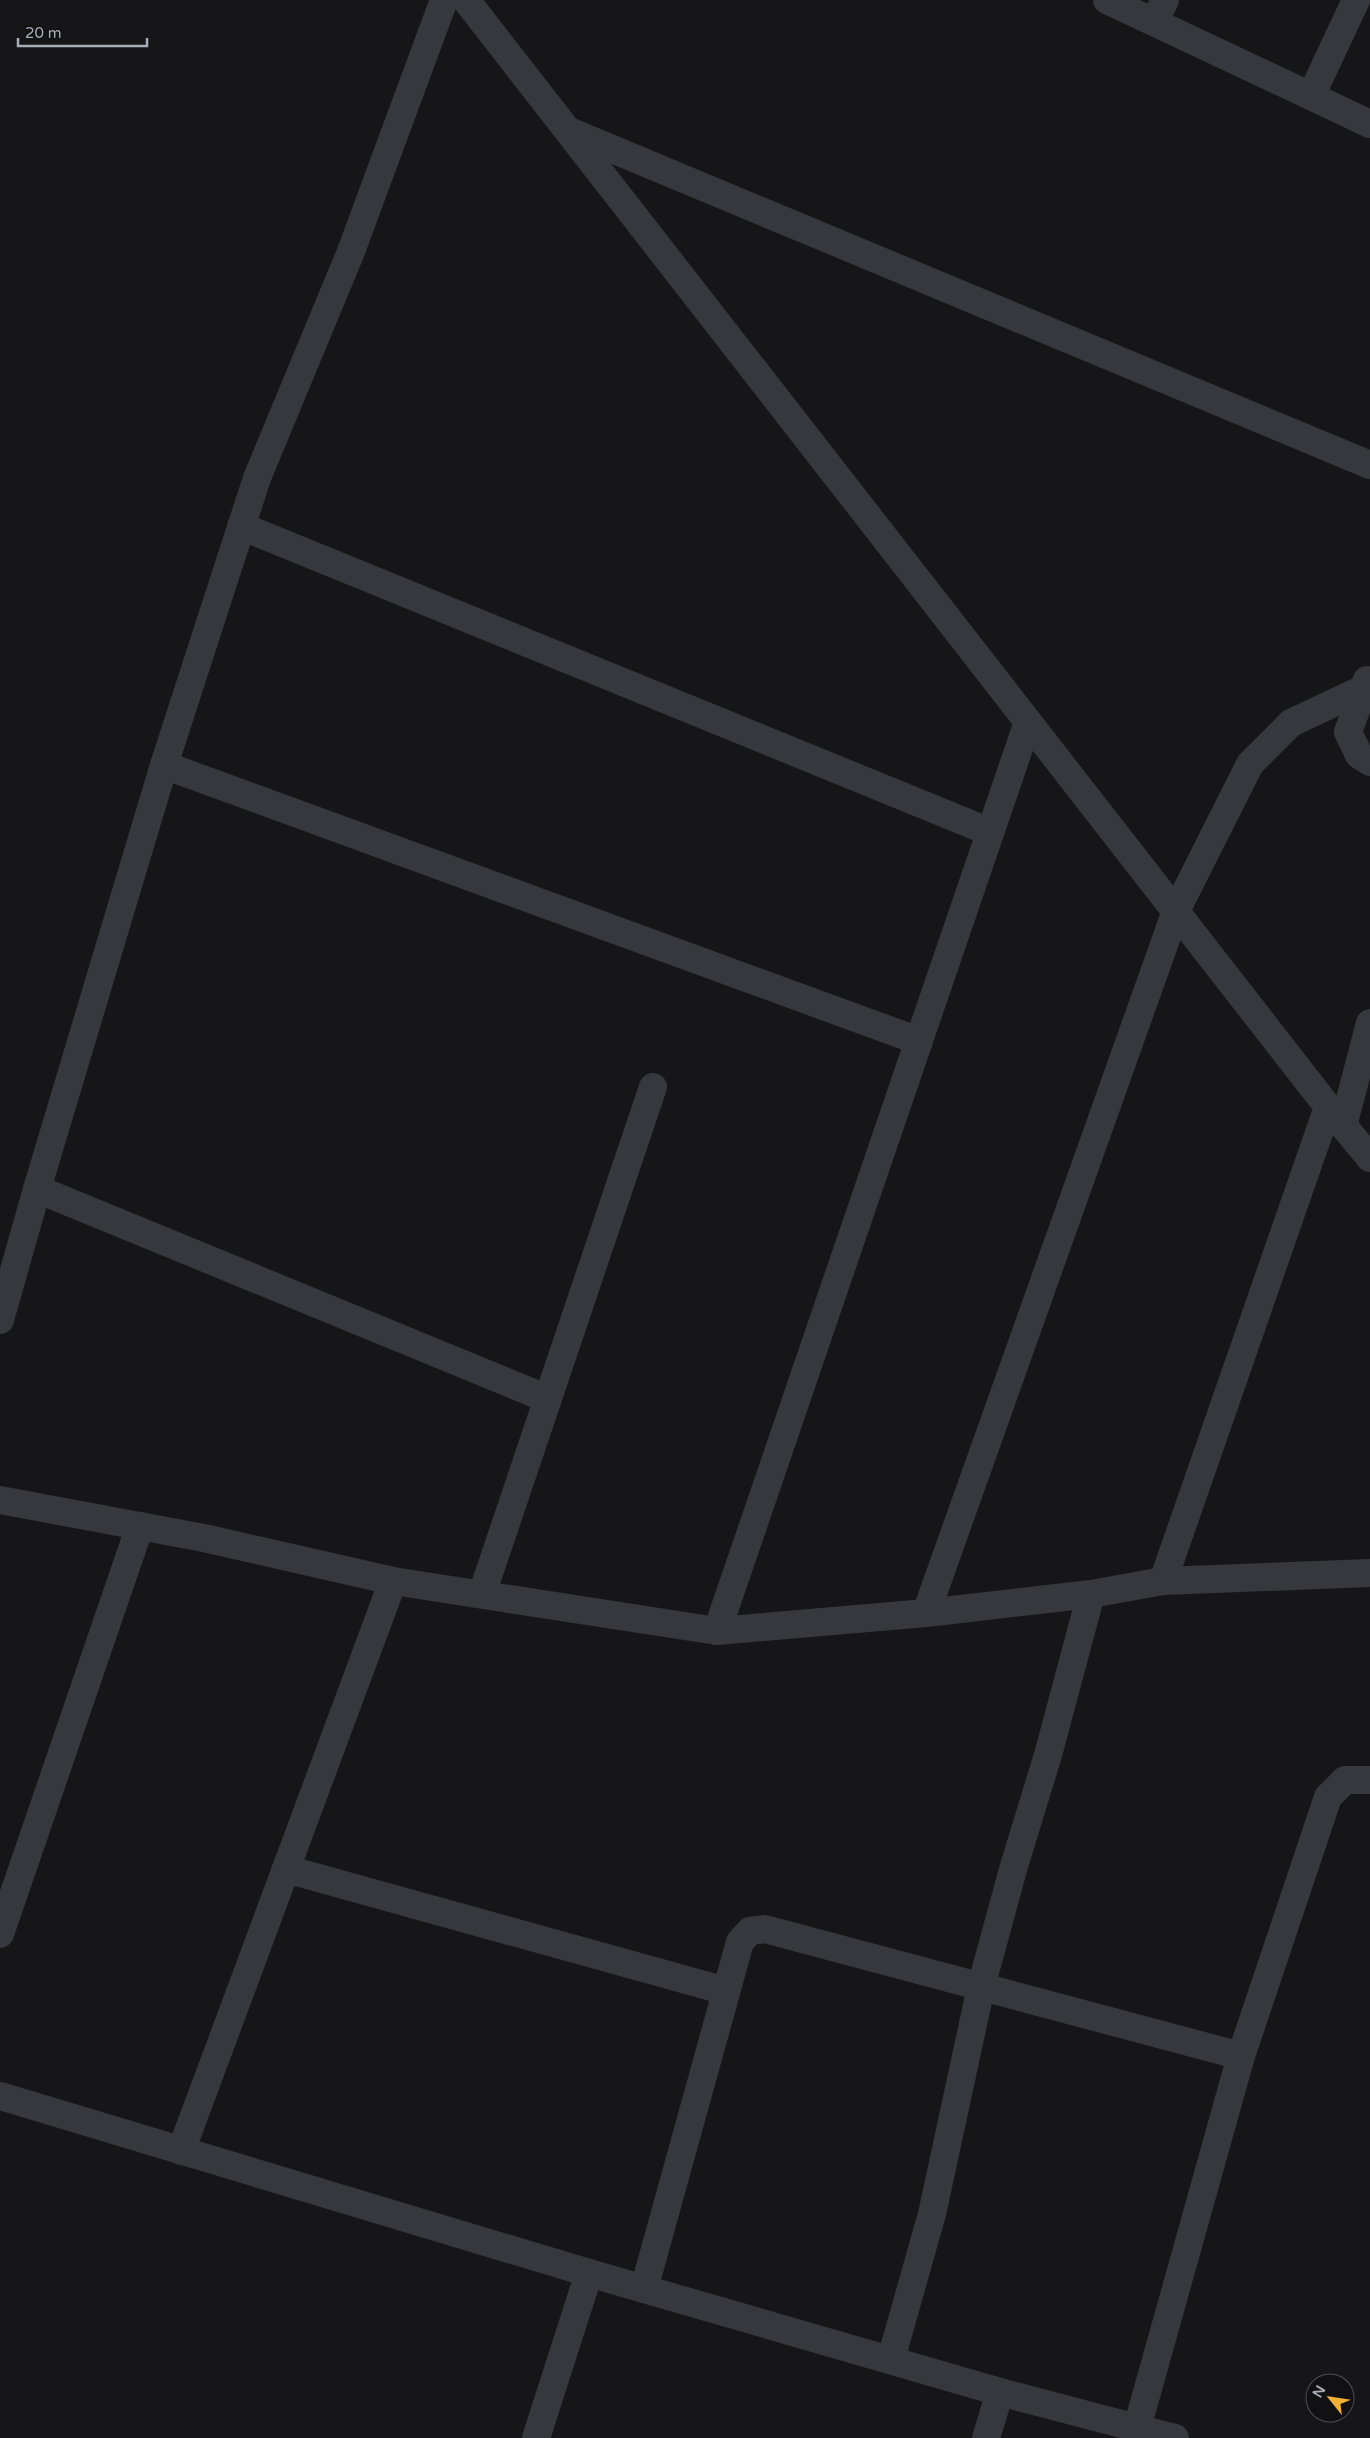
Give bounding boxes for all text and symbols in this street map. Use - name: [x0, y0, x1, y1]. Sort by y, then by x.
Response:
- scale bar: [18, 15, 146, 47]
- text: 20 m: [25, 24, 62, 42]
- north arrow: [1305, 2373, 1355, 2423]
- text: N: [1309, 2383, 1329, 2401]

